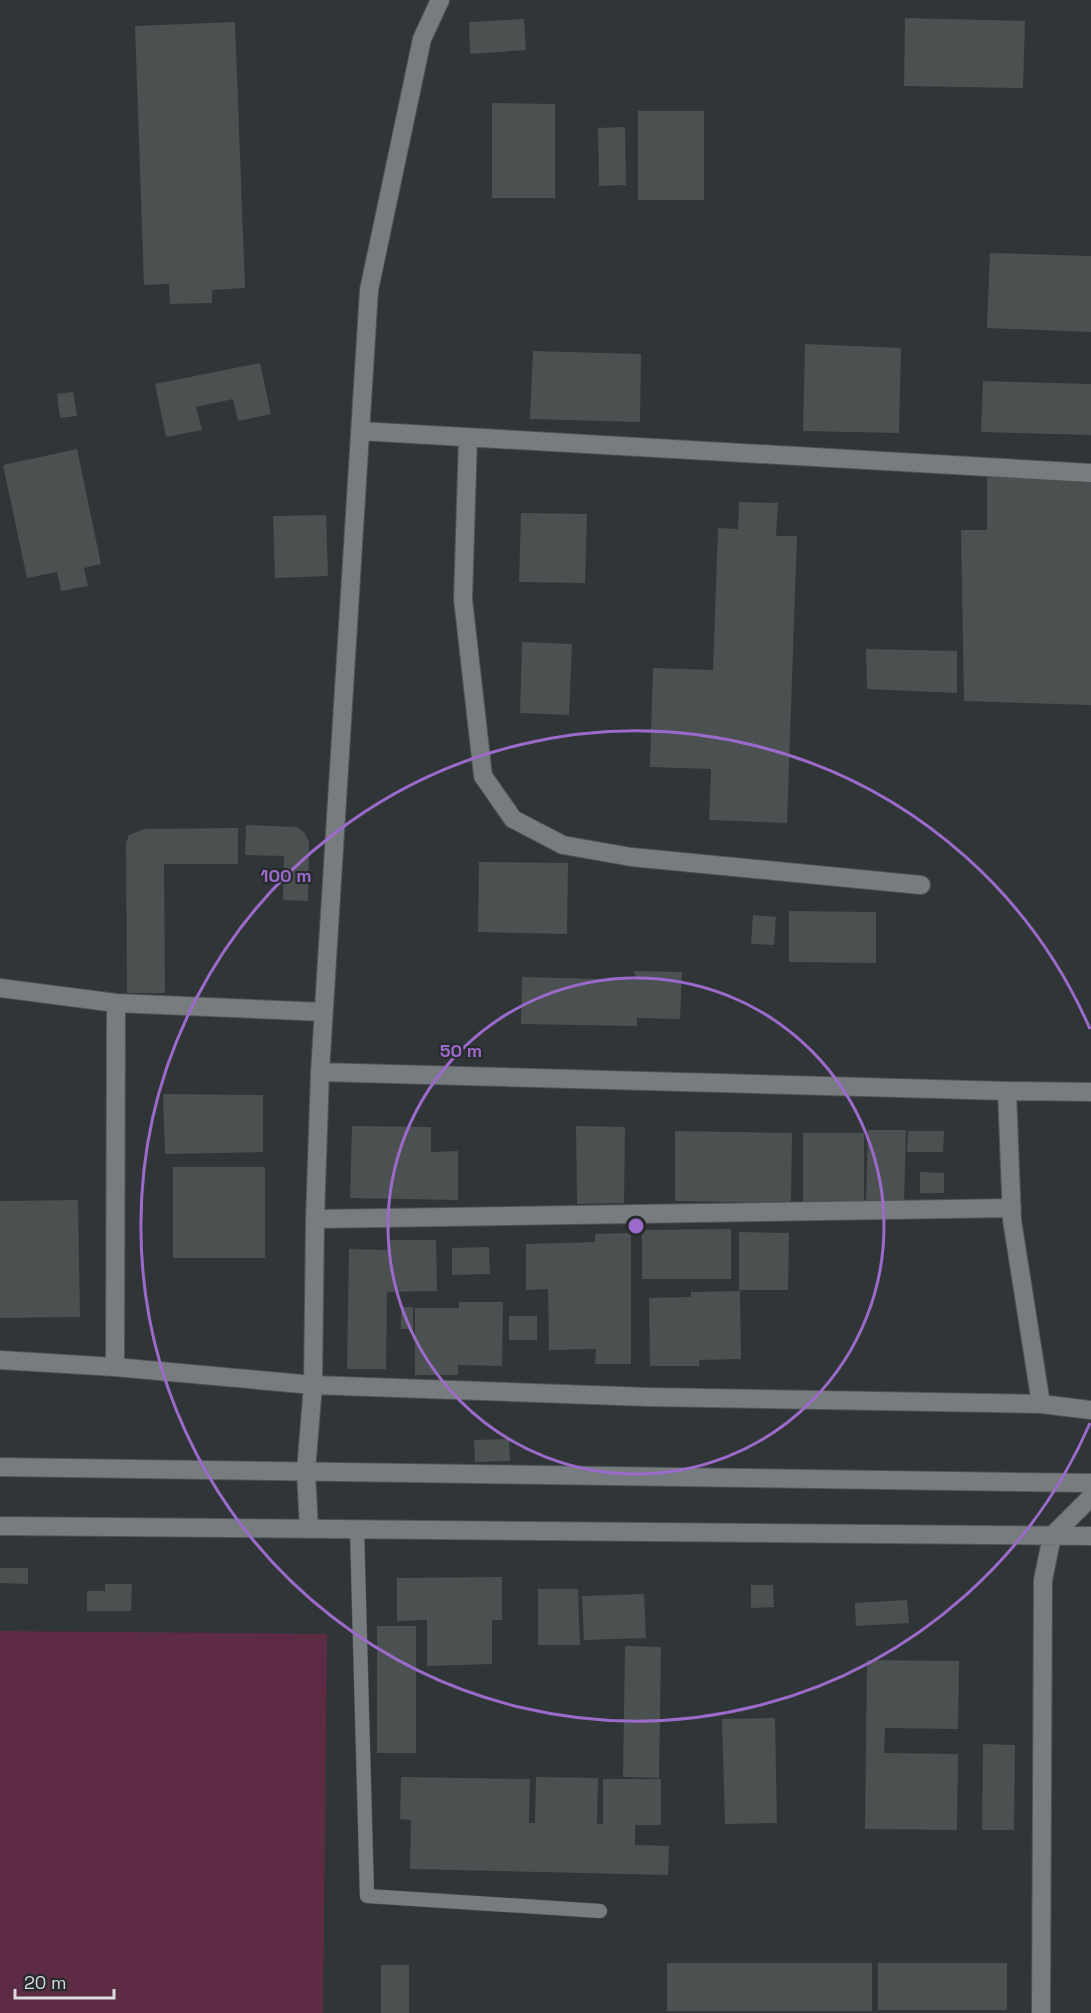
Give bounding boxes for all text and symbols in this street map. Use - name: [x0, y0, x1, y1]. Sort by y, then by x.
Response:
- text: 100 m: [260, 864, 312, 887]
- text: 50 m: [440, 1039, 482, 1062]
- centre of rings: [626, 1216, 646, 1236]
- scale bar: [15, 1962, 114, 2000]
- text: 20 m: [24, 1971, 67, 1994]

